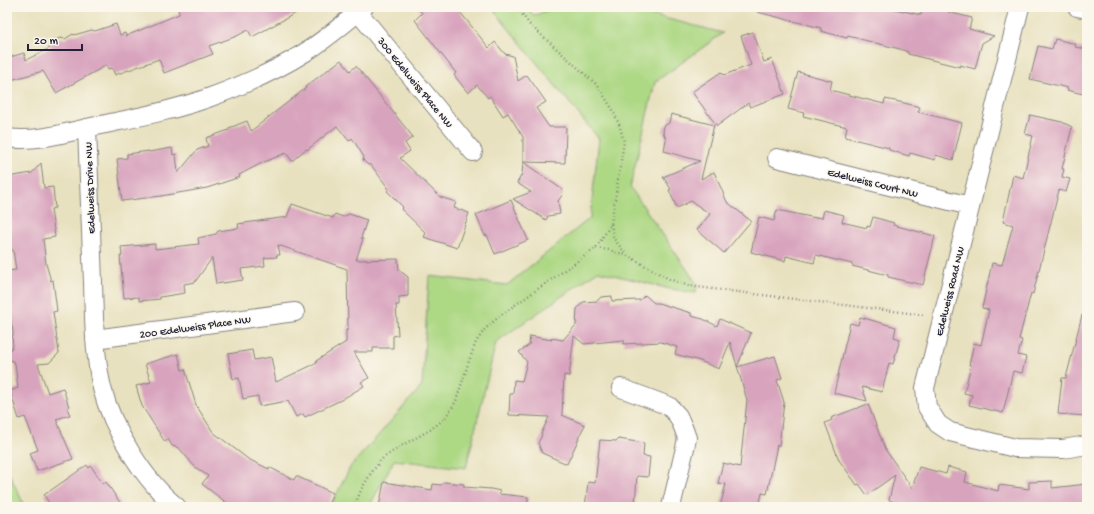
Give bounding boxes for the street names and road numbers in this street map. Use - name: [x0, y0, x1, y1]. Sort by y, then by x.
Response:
- street label: 300 Edelweiss Place NW: [374, 35, 455, 131]
- street label: Edelweiss Drive NW: [83, 142, 99, 234]
- street label: Edelweiss Court NW: [826, 167, 919, 201]
- street label: Edelweiss Road NW: [934, 245, 968, 338]
- street label: 200 Edelweiss Place NW: [139, 314, 252, 342]

